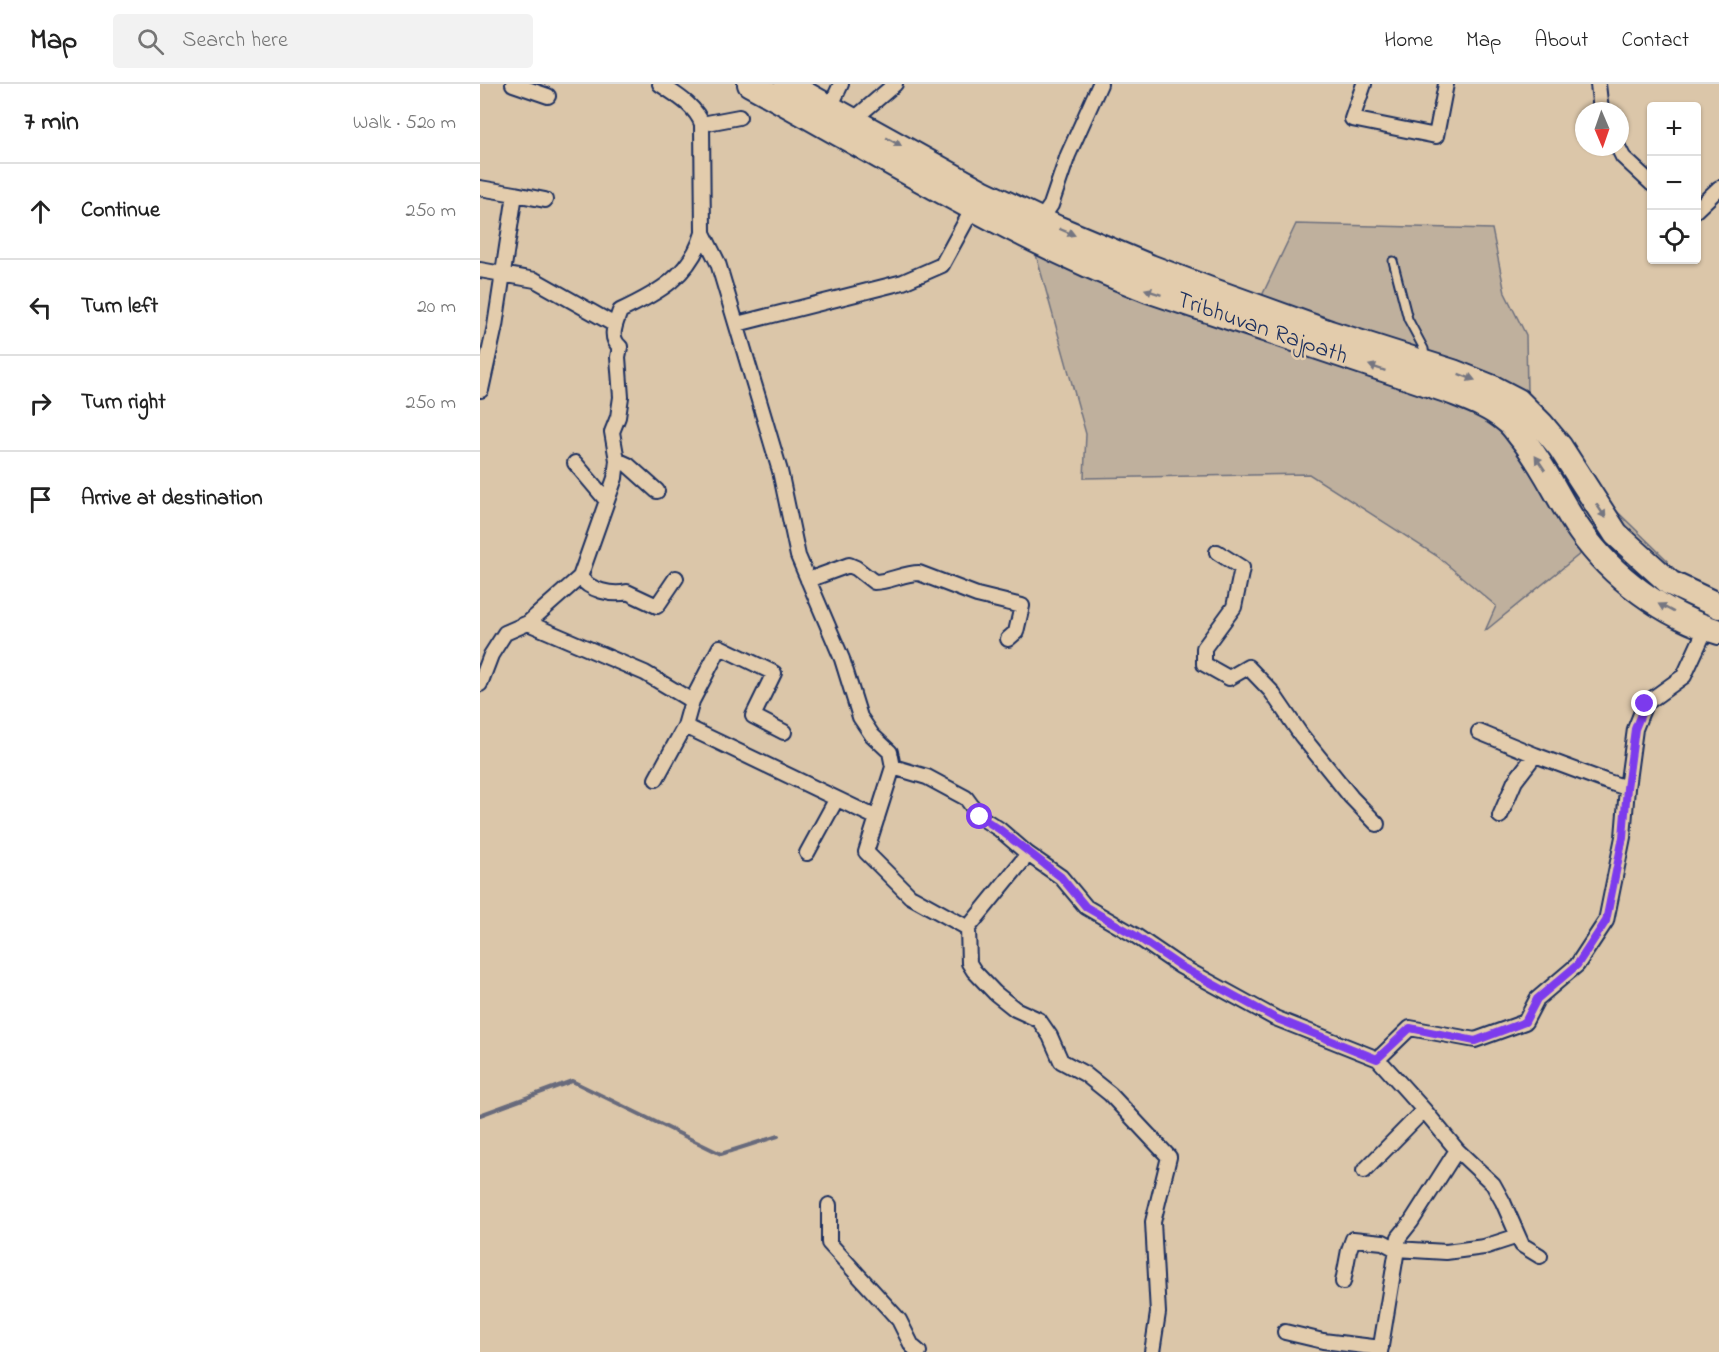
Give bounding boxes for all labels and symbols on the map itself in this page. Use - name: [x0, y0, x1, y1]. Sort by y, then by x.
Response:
- north arrow: [1575, 102, 1629, 156]
- one-way arrow: [885, 137, 902, 147]
- one-way arrow: [1058, 227, 1076, 237]
- street label: Tribhuvan Rajpath: [1172, 283, 1352, 375]
- one-way arrow: [1144, 286, 1162, 296]
- one-way arrow: [1368, 362, 1386, 372]
- one-way arrow: [1458, 373, 1476, 383]
- one-way arrow: [1534, 456, 1546, 472]
- one-way arrow: [1595, 503, 1606, 519]
- one-way arrow: [1657, 603, 1674, 613]
- route end: [1631, 690, 1657, 716]
- route start: [966, 803, 992, 829]

